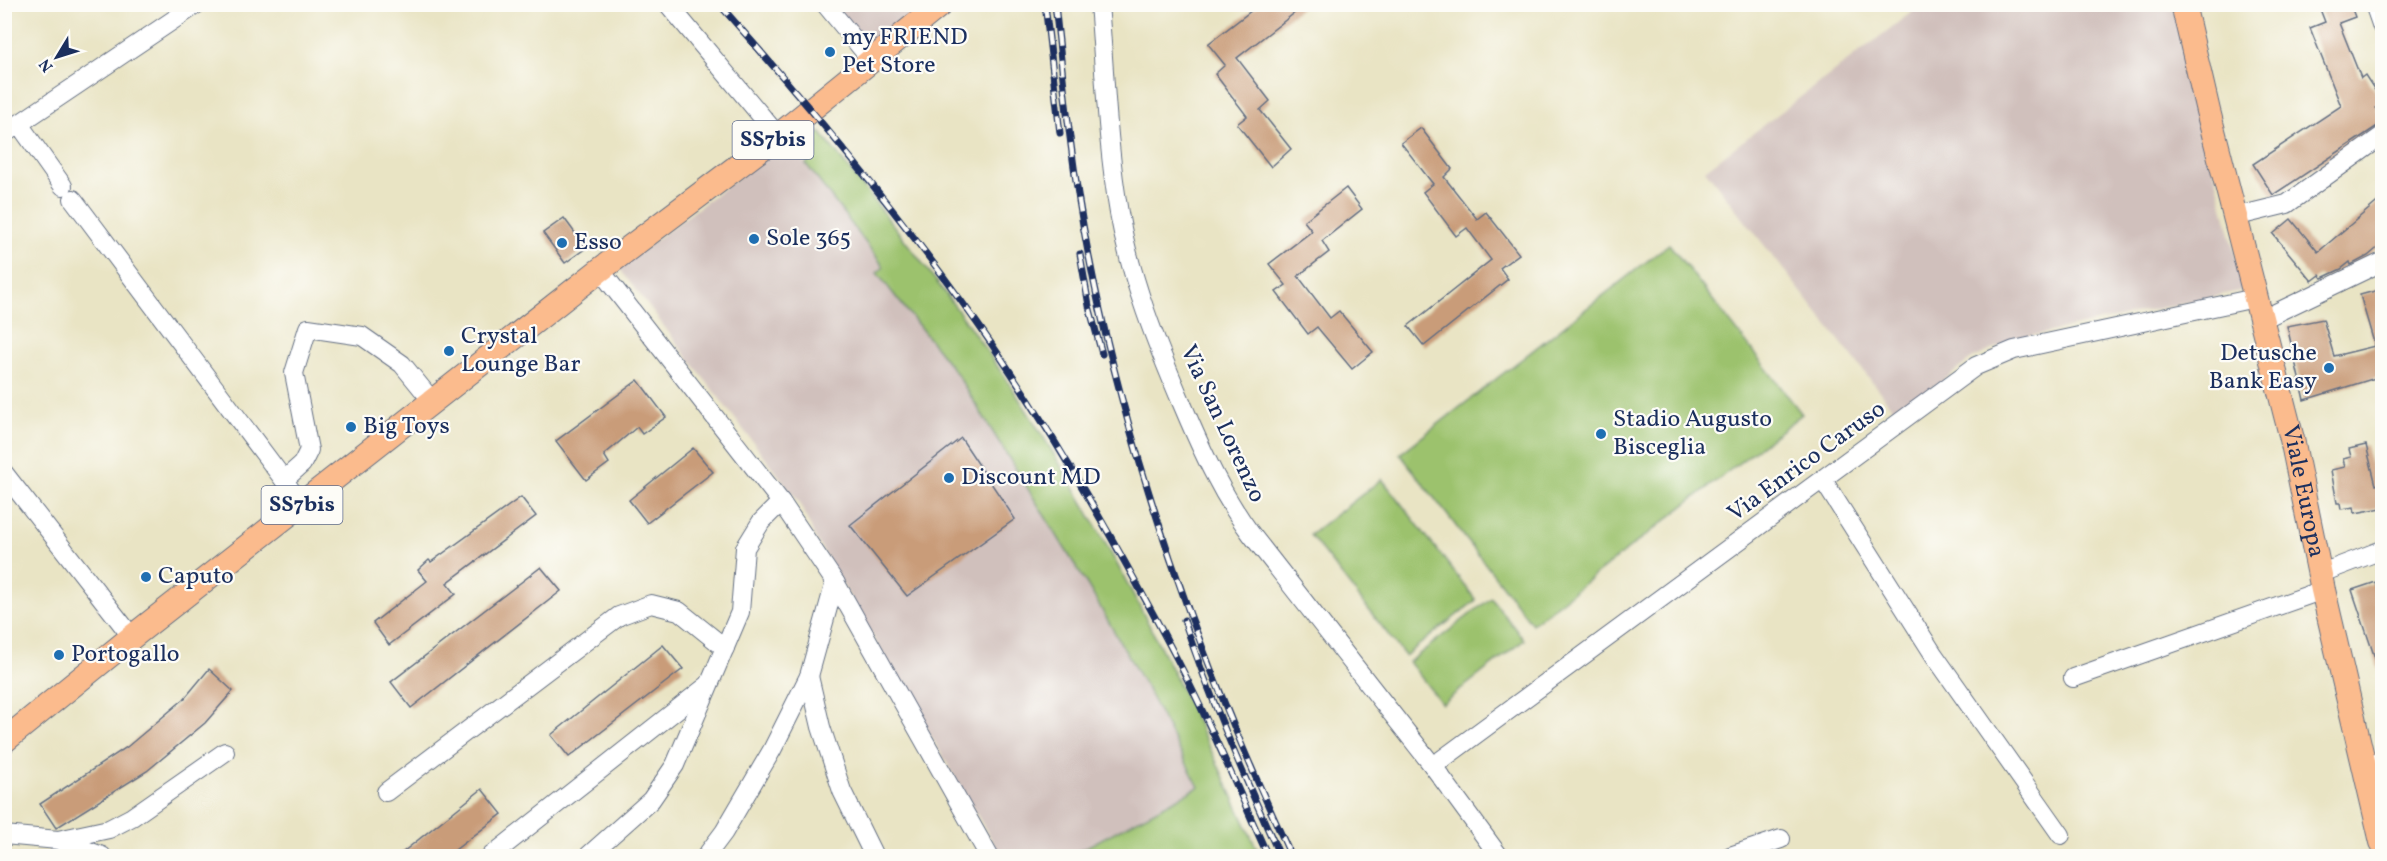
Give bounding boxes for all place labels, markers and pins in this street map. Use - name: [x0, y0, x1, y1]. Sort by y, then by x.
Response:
- place label: my FRIEND Pet Store: [842, 21, 967, 83]
- marker: my FRIEND Pet Store: [823, 45, 837, 59]
- place label: Sole 365: [766, 222, 851, 256]
- place label: Esso: [574, 226, 622, 260]
- marker: Sole 365: [747, 232, 761, 246]
- marker: Esso: [555, 236, 569, 250]
- place label: Crystal Lounge Bar: [461, 320, 580, 382]
- place label: Detusche Bank Easy: [2209, 337, 2317, 399]
- marker: Crystal Lounge Bar: [442, 344, 456, 358]
- marker: Detusche Bank Easy: [2322, 361, 2336, 375]
- place label: Stadio Augusto Bisceglia: [1613, 403, 1772, 465]
- place label: Big Toys: [363, 410, 450, 444]
- marker: Big Toys: [344, 420, 358, 434]
- marker: Stadio Augusto Bisceglia: [1594, 427, 1608, 441]
- place label: Discount MD: [961, 461, 1100, 495]
- marker: Discount MD: [942, 471, 956, 485]
- place label: Caputo: [158, 560, 234, 594]
- marker: Caputo: [139, 570, 153, 584]
- place label: Portogallo: [71, 638, 180, 672]
- marker: Portogallo: [52, 648, 66, 662]

